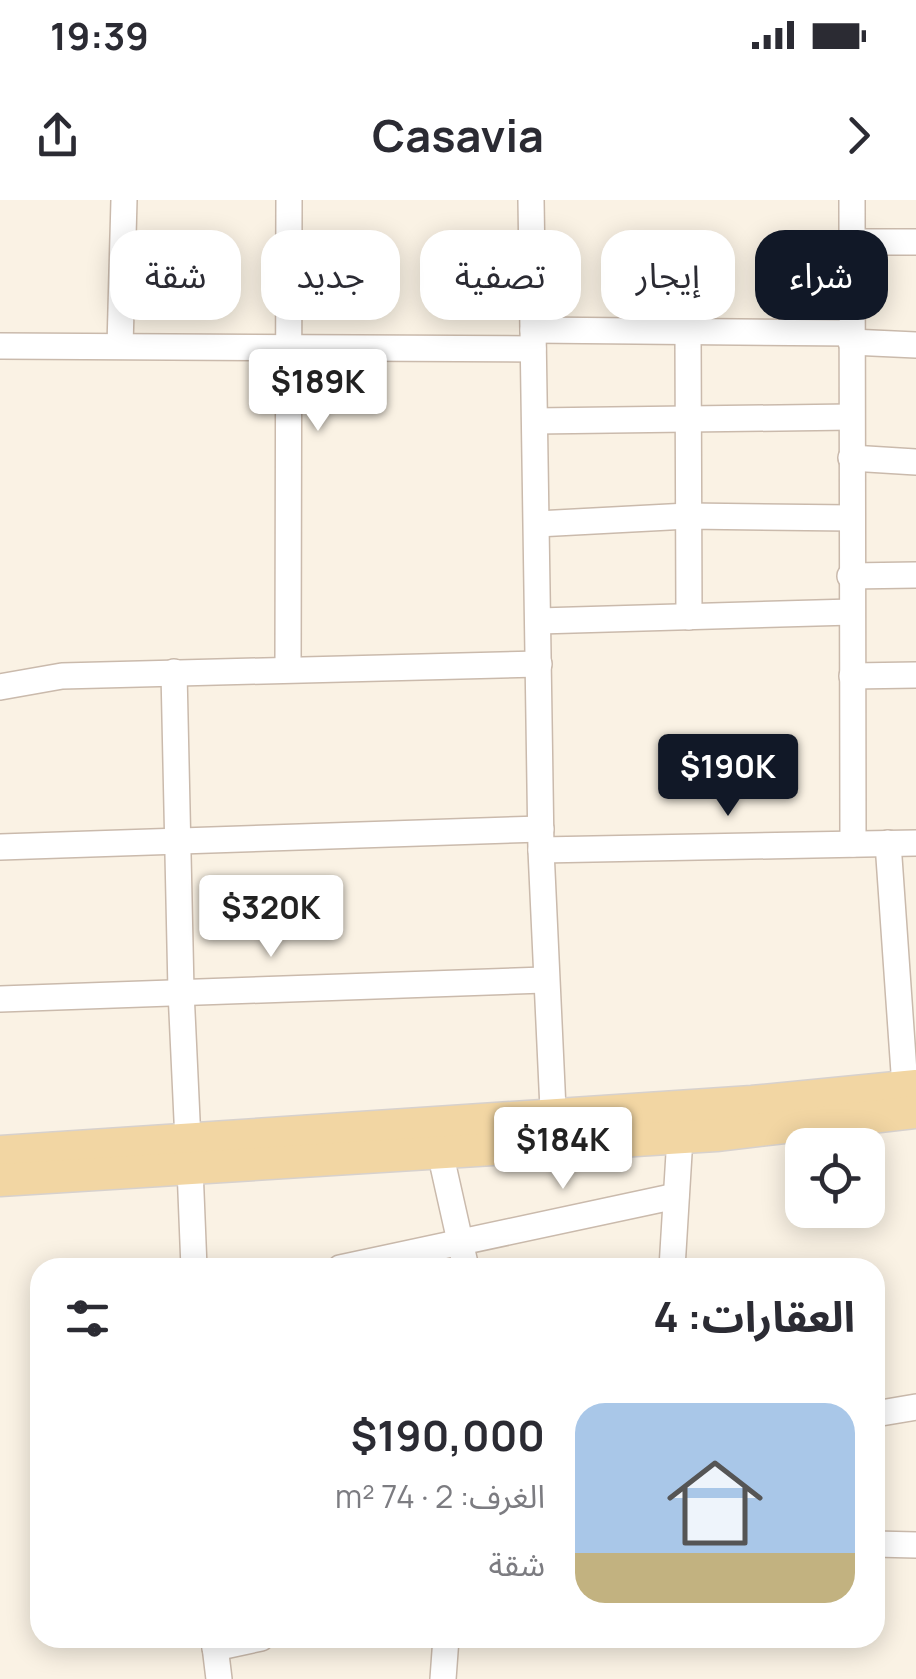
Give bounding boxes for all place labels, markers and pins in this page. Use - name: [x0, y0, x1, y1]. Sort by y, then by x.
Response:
- pin: $189K: [248, 349, 388, 434]
- pin: $190K: [658, 734, 798, 819]
- pin: $320K: [201, 875, 341, 960]
- pin: $184K: [493, 1107, 633, 1192]

